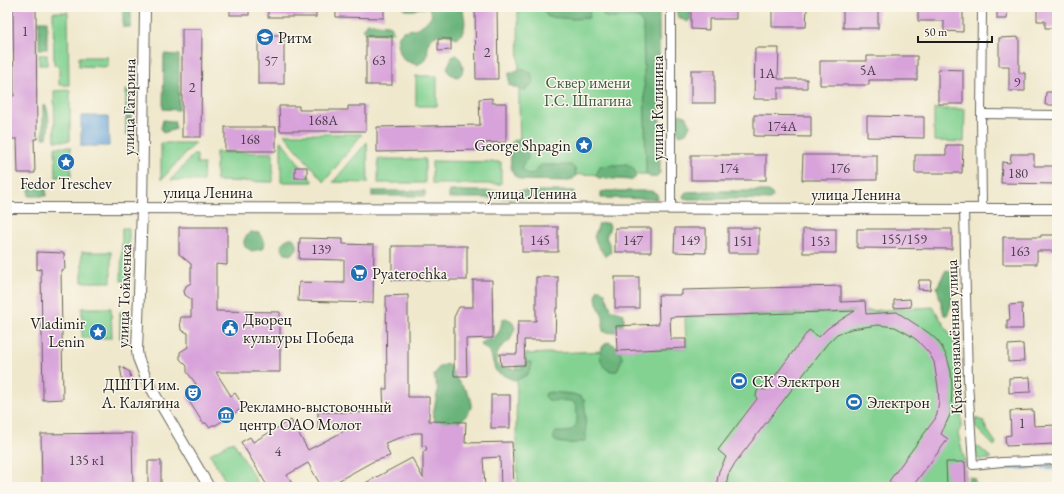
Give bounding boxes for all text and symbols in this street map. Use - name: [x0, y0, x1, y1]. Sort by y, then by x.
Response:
- scale bar: [918, 18, 992, 44]
- house number: 1: [22, 22, 28, 40]
- text: 50 m: [924, 24, 948, 40]
- school or university icon: Ритм: [255, 27, 275, 47]
- place label: Ритм: [278, 27, 312, 48]
- house number: 2: [484, 43, 491, 61]
- house number: 63: [372, 51, 386, 69]
- house number: 57: [264, 52, 278, 70]
- street label: улица Калинина: [647, 55, 668, 161]
- street label: улица Гагарина: [118, 58, 140, 156]
- house number: 5А: [860, 61, 877, 79]
- house number: 1А: [759, 64, 776, 82]
- park label: Сквер имени Г.С. Шпагина: [544, 72, 632, 111]
- house number: 9: [1014, 73, 1021, 91]
- house number: 2: [189, 78, 196, 96]
- house number: 168А: [308, 111, 338, 129]
- house number: 174А: [767, 117, 797, 135]
- house number: 168: [240, 130, 260, 148]
- place label: George Shpagin: [474, 135, 572, 156]
- place icon: George Shpagin: [574, 135, 594, 155]
- place icon: Fedor Treschev: [56, 152, 76, 172]
- house number: 174: [719, 159, 739, 177]
- house number: 176: [830, 159, 850, 177]
- house number: 180: [1008, 164, 1028, 182]
- place label: Fedor Treschev: [20, 173, 113, 194]
- street label: улица Ленина: [163, 182, 253, 203]
- street label: улица Ленина: [487, 183, 577, 204]
- street label: улица Ленина: [811, 184, 901, 205]
- house number: 155/159: [881, 230, 927, 248]
- house number: 145: [530, 231, 550, 249]
- house number: 147: [623, 231, 643, 249]
- house number: 149: [680, 231, 700, 249]
- house number: 151: [733, 232, 753, 250]
- house number: 153: [810, 232, 830, 250]
- house number: 139: [311, 240, 331, 258]
- house number: 163: [1010, 242, 1030, 260]
- street label: улица Тойменка: [112, 243, 136, 349]
- street label: Краснознамённая улица: [941, 259, 967, 415]
- supermarket icon: Pyaterochka: [349, 263, 369, 283]
- place label: Pyaterochka: [372, 263, 448, 284]
- place label: Дворец культуры Победа: [243, 309, 355, 348]
- place label: Vladimir Lenin: [30, 313, 86, 352]
- public building icon: Дворец культуры Победа: [220, 318, 240, 338]
- place icon: Vladimir Lenin: [88, 322, 108, 342]
- sports icon: СК Электрон: [729, 371, 749, 391]
- place label: СК Электрон: [752, 371, 840, 392]
- place label: ДШТИ им. А. Калягина: [100, 374, 181, 413]
- theatre icon: ДШТИ им. А. Калягина: [183, 383, 203, 403]
- sports icon: Электрон: [844, 392, 864, 412]
- place label: Электрон: [867, 392, 930, 413]
- place label: Рекламно-выстовочный центр ОАО Молот: [239, 396, 392, 435]
- museum icon: Рекламно-выстовочный центр ОАО Молот: [216, 405, 236, 425]
- house number: 1: [1019, 414, 1025, 432]
- house number: 4: [275, 442, 282, 460]
- house number: 135 к1: [69, 451, 105, 469]

